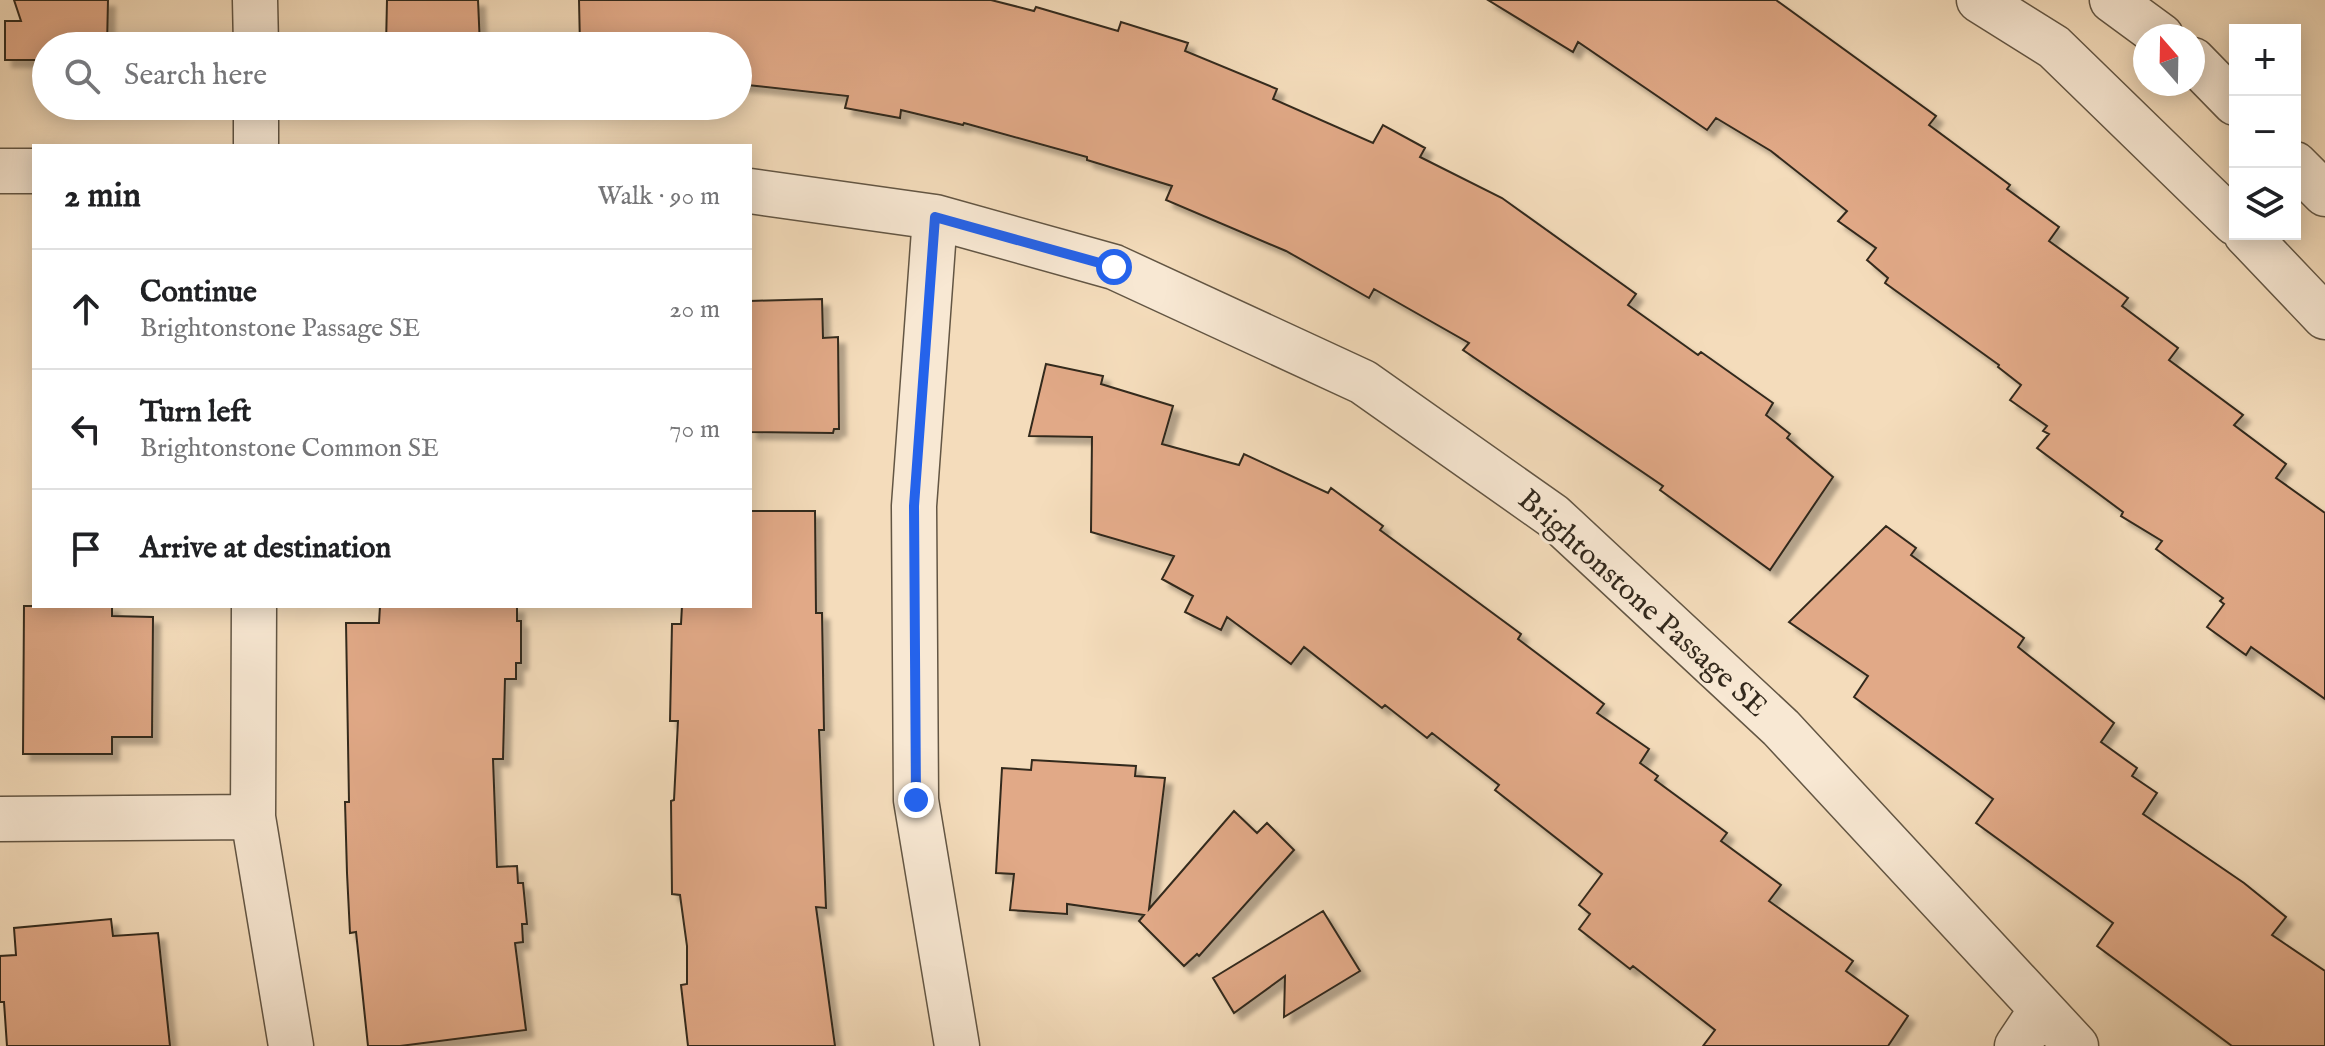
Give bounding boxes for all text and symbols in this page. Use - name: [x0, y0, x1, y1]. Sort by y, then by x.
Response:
- north arrow: [2133, 24, 2205, 96]
- map controls: [2229, 24, 2301, 240]
- button: +: [2229, 24, 2301, 96]
- search box: [32, 32, 752, 120]
- icon: search: [60, 54, 104, 98]
- text: Search here: [124, 57, 267, 95]
- button: −: [2229, 96, 2301, 168]
- button: layers: [2229, 168, 2301, 240]
- text: 2 min: [64, 175, 141, 218]
- text: Walk · 90 m: [598, 180, 720, 213]
- route start: [1096, 249, 1132, 285]
- text: Continue: [140, 274, 257, 312]
- icon: ahead: [64, 287, 108, 331]
- text: 20 m: [669, 293, 720, 326]
- text: Brightonstone Passage SE: [140, 312, 420, 345]
- text: Turn left: [140, 394, 251, 432]
- icon: left: [64, 407, 108, 451]
- text: 70 m: [669, 413, 720, 446]
- text: Brightonstone Common SE: [140, 432, 439, 465]
- street label: Brightonstone Passage SE: [1509, 482, 1775, 726]
- icon: arrive: [64, 527, 108, 571]
- text: Arrive at destination: [140, 530, 391, 568]
- route end: [898, 782, 934, 818]

